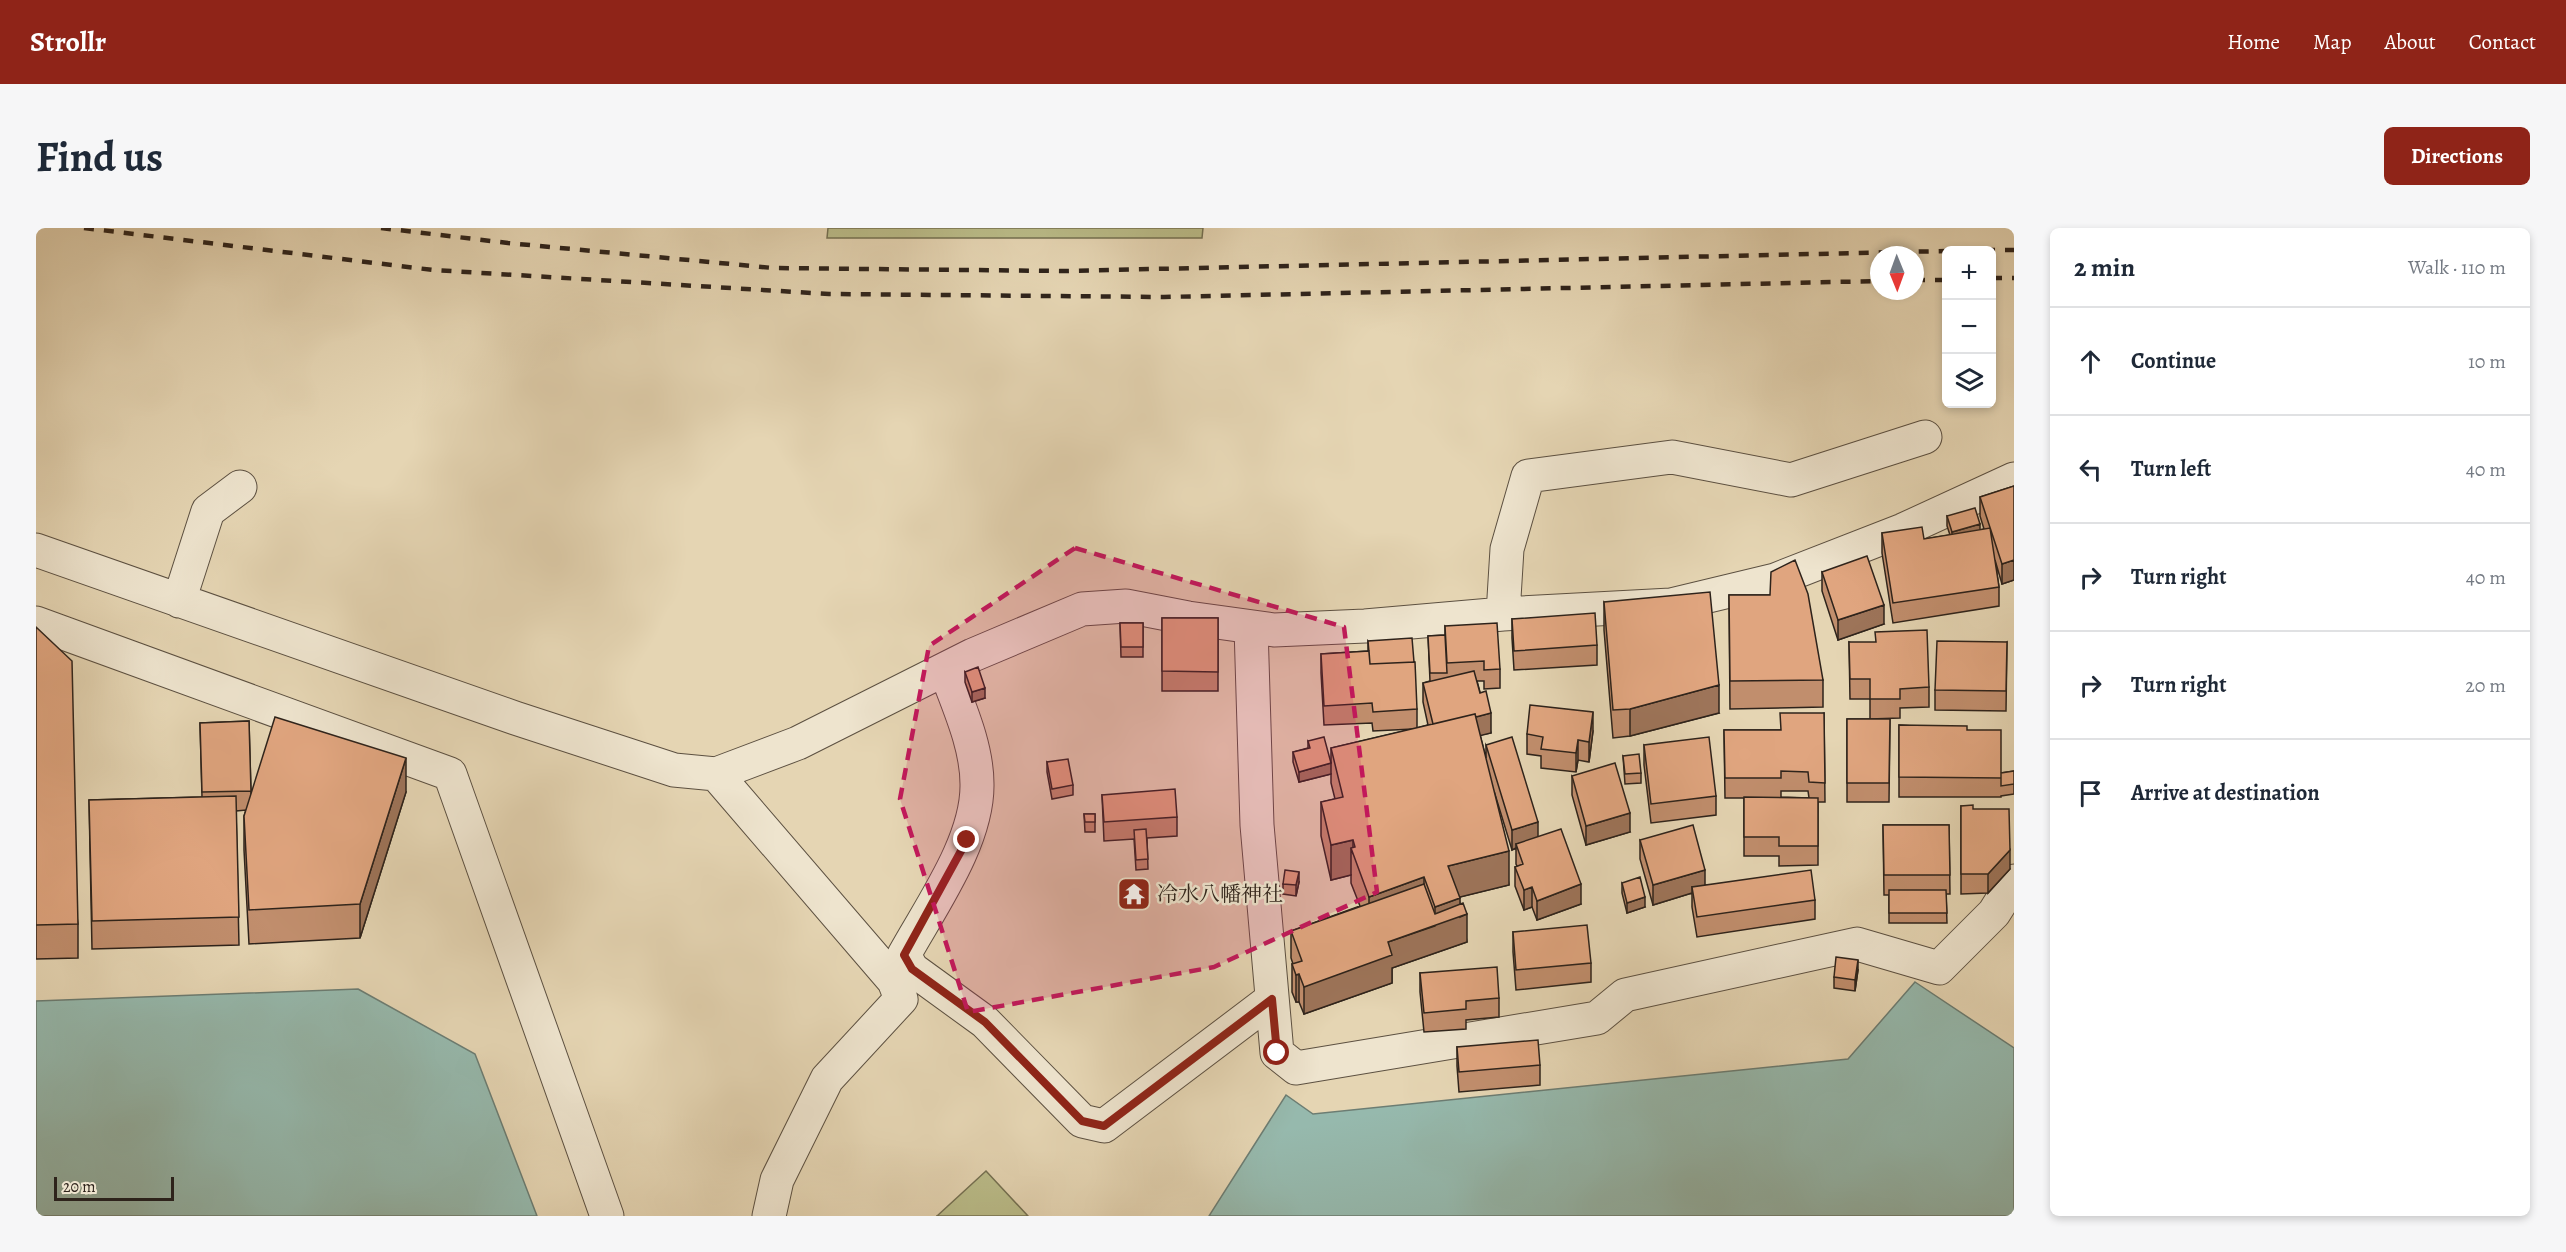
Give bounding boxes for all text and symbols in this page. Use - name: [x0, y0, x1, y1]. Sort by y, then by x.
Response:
- text: Strollr: [30, 23, 106, 61]
- text: Home: [2227, 28, 2280, 56]
- text: Map: [2313, 28, 2351, 56]
- text: About: [2384, 28, 2436, 56]
- text: Contact: [2469, 28, 2536, 56]
- button: Directions: [2384, 127, 2530, 185]
- text: Find us: [36, 128, 163, 185]
- north arrow: [1870, 246, 1924, 300]
- map controls: [1942, 246, 1996, 408]
- button: +: [1942, 246, 1996, 300]
- text: 2 min: [2074, 250, 2135, 285]
- text: Walk · 110 m: [2408, 254, 2506, 281]
- button: −: [1942, 300, 1996, 354]
- icon: ahead: [2074, 345, 2107, 378]
- text: Continue: [2131, 346, 2216, 376]
- text: 10 m: [2468, 348, 2506, 375]
- button: layers: [1942, 354, 1996, 408]
- icon: left: [2074, 453, 2107, 486]
- text: Turn left: [2131, 454, 2211, 484]
- text: 40 m: [2466, 456, 2506, 483]
- icon: right: [2074, 561, 2107, 594]
- text: Turn right: [2131, 562, 2227, 592]
- text: 40 m: [2466, 564, 2506, 591]
- icon: right: [2074, 669, 2107, 702]
- text: Turn right: [2131, 670, 2227, 700]
- text: 20 m: [2465, 672, 2506, 699]
- icon: arrive: [2074, 777, 2107, 810]
- text: Arrive at destination: [2131, 778, 2320, 808]
- route end: [953, 826, 979, 852]
- temple icon: 冷水八幡神社: [1116, 876, 1152, 912]
- place label: 冷水八幡神社: [1157, 880, 1283, 908]
- route start: [1263, 1039, 1289, 1065]
- scale bar: [54, 1174, 174, 1202]
- text: 20 m: [63, 1176, 96, 1198]

